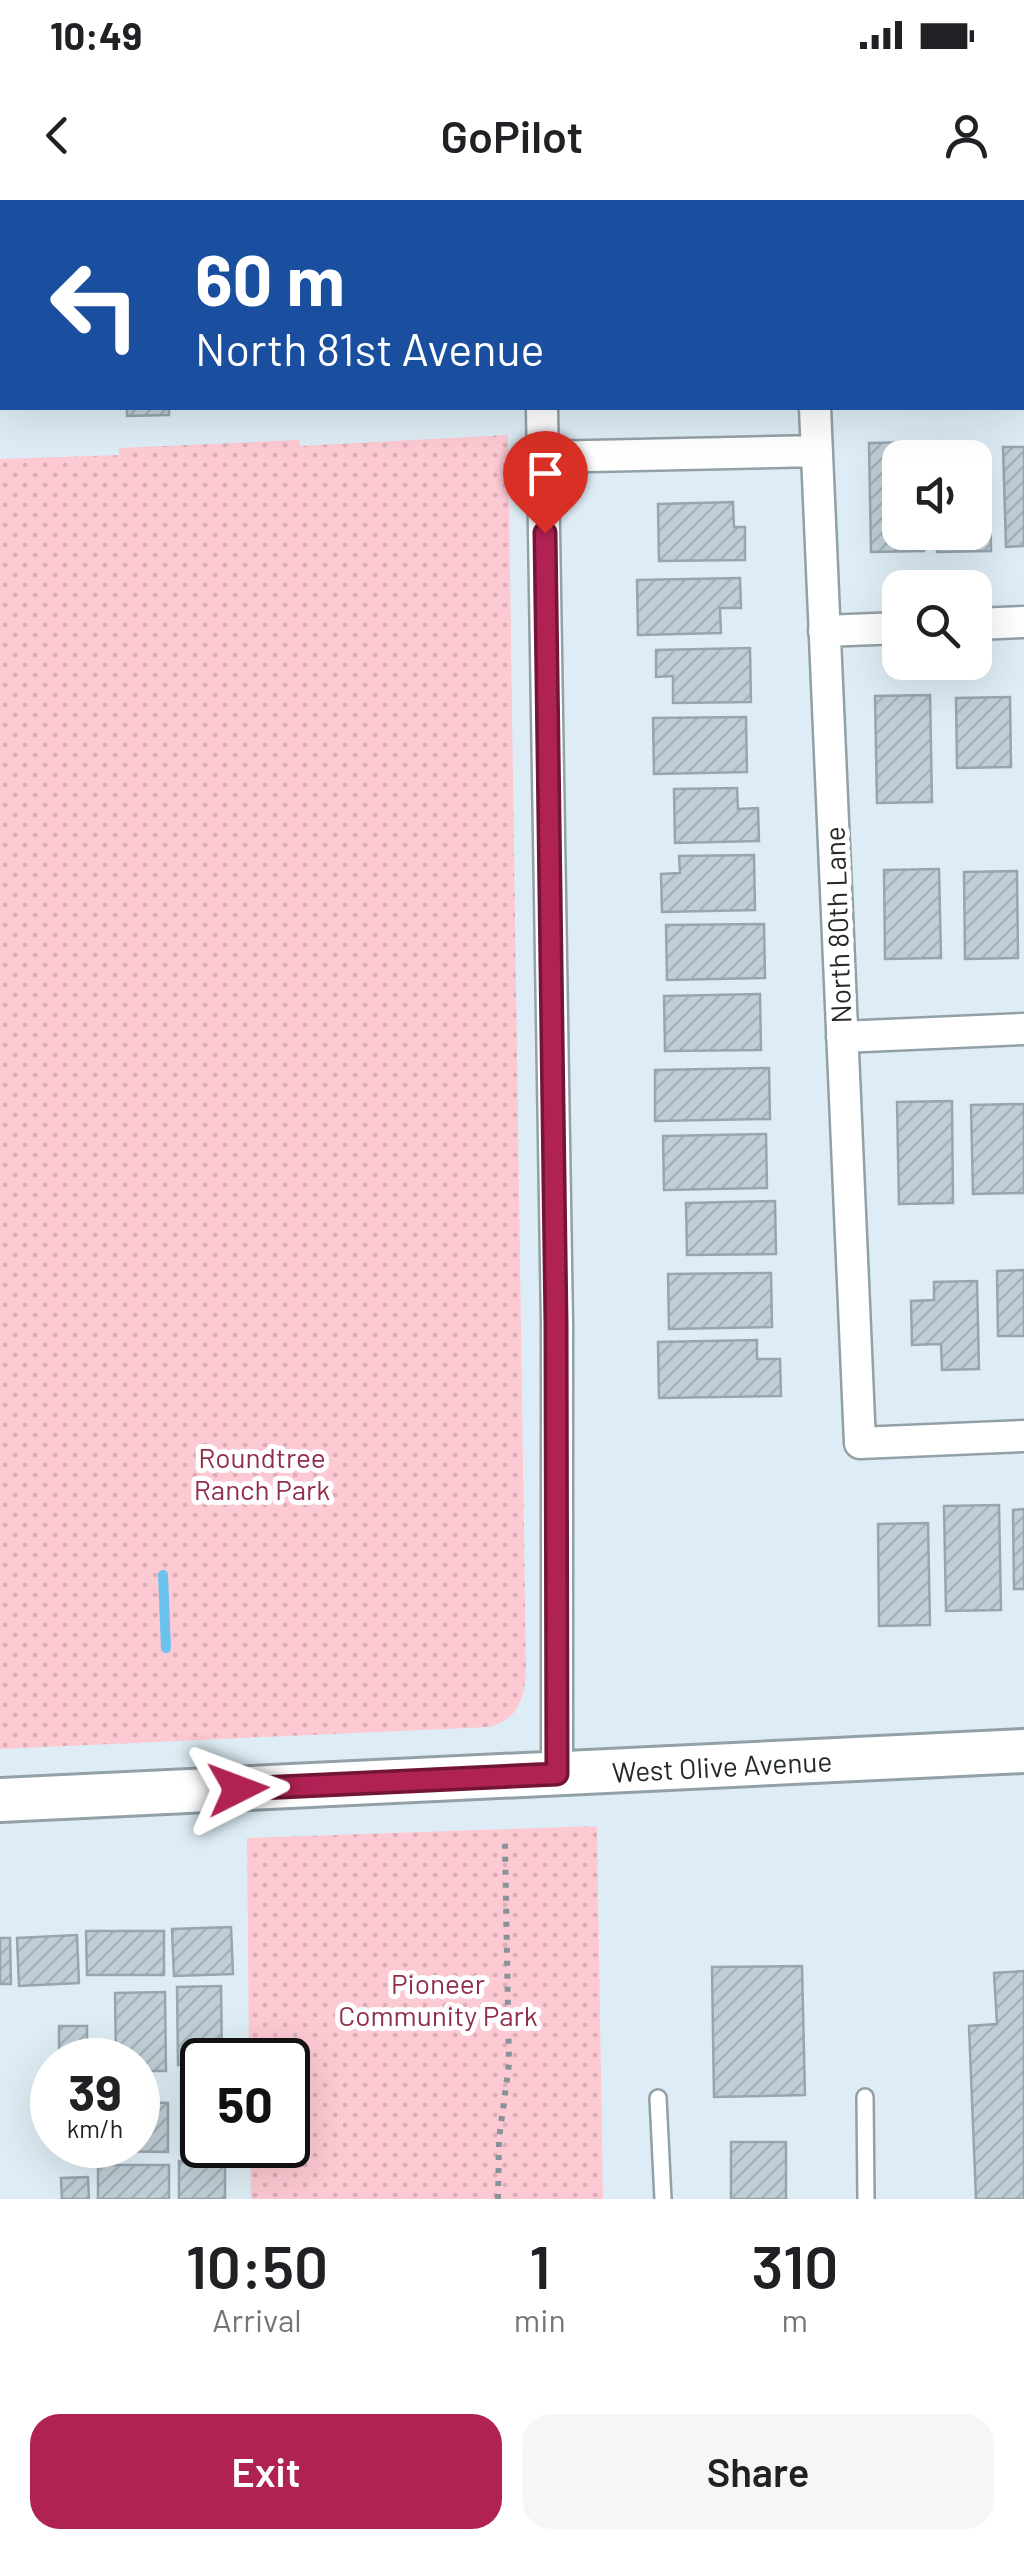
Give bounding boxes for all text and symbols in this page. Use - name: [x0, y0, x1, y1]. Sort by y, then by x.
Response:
- text: 10:49: [50, 12, 142, 58]
- icon: back: [30, 108, 85, 163]
- text: GoPilot: [441, 108, 583, 162]
- icon: person: [939, 108, 994, 163]
- text: 60 m: [195, 236, 345, 320]
- icon: left: [30, 240, 160, 370]
- text: North 81st Avenue: [195, 321, 545, 375]
- pin: [503, 431, 588, 534]
- map controls: [882, 440, 992, 680]
- button: sound: [882, 440, 992, 550]
- icon: arrive: [518, 446, 573, 501]
- button: search: [882, 570, 992, 680]
- street label: North 80th Lane: [817, 826, 857, 1024]
- park label: Roundtree Ranch Park: [194, 1440, 330, 1506]
- position arrow: [186, 1737, 290, 1841]
- street label: West Olive Avenue: [611, 1743, 833, 1789]
- park label: Pioneer Community Park: [338, 1966, 538, 2032]
- speed limit sign: 50: [180, 2038, 310, 2168]
- text: 39: [68, 2061, 122, 2121]
- text: km/h: [67, 2113, 123, 2143]
- text: 10:50: [186, 2229, 328, 2301]
- text: 1: [529, 2229, 550, 2301]
- text: 310: [751, 2229, 838, 2301]
- text: Arrival: [212, 2300, 302, 2338]
- text: min: [514, 2300, 566, 2338]
- text: m: [782, 2300, 808, 2338]
- button: Exit: [30, 2414, 502, 2529]
- button: Share: [522, 2414, 994, 2529]

